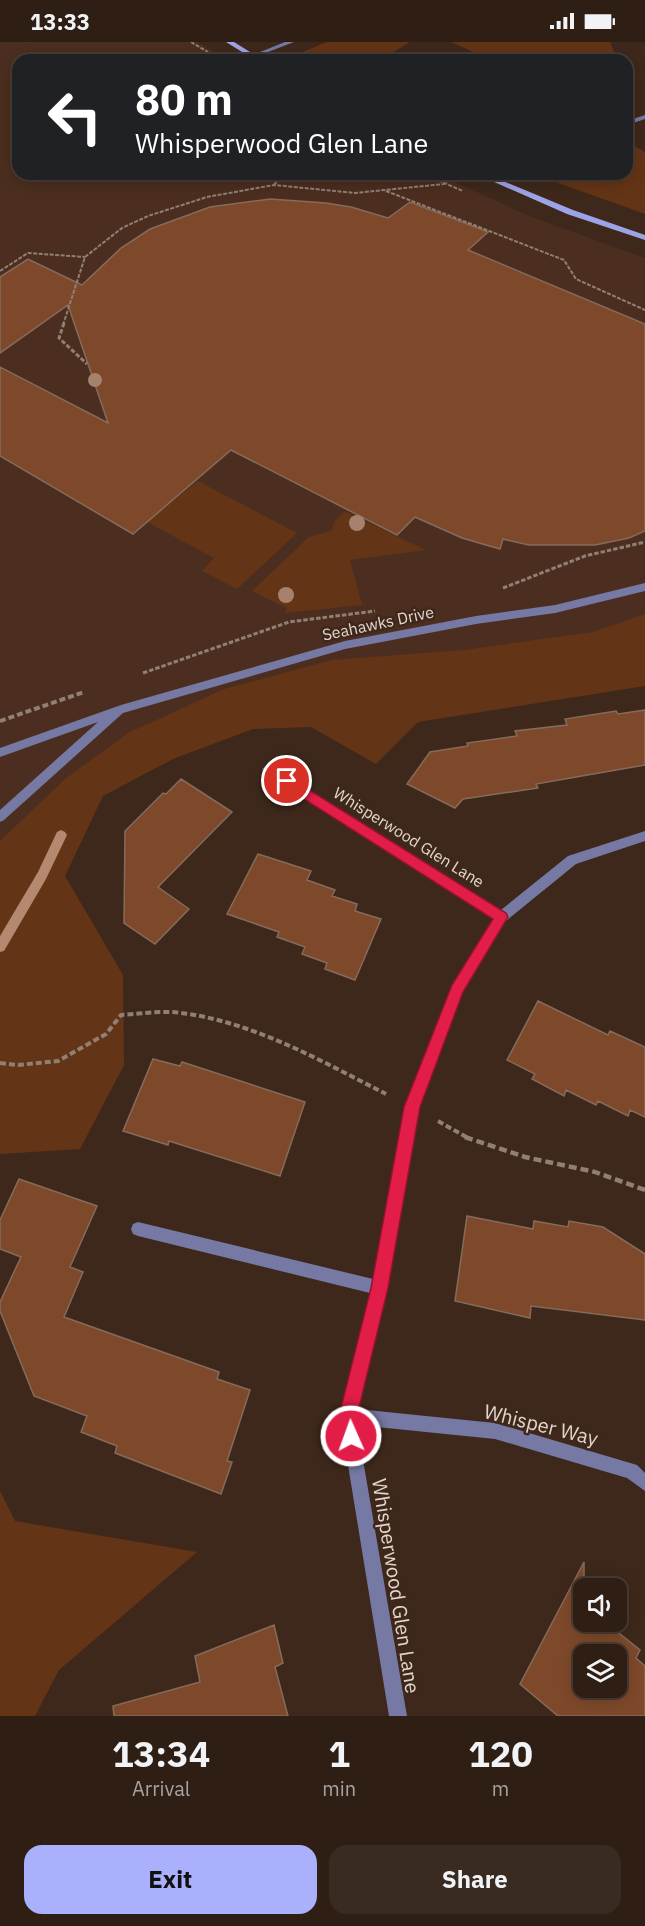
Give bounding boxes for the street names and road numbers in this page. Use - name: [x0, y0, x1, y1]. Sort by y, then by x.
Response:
- street label: Seahawks Drive: [320, 601, 436, 645]
- street label: Whisperwood Glen Lane: [330, 782, 488, 892]
- street label: Whisper Way: [481, 1397, 601, 1452]
- street label: Whisperwood Glen Lane: [366, 1476, 427, 1695]

